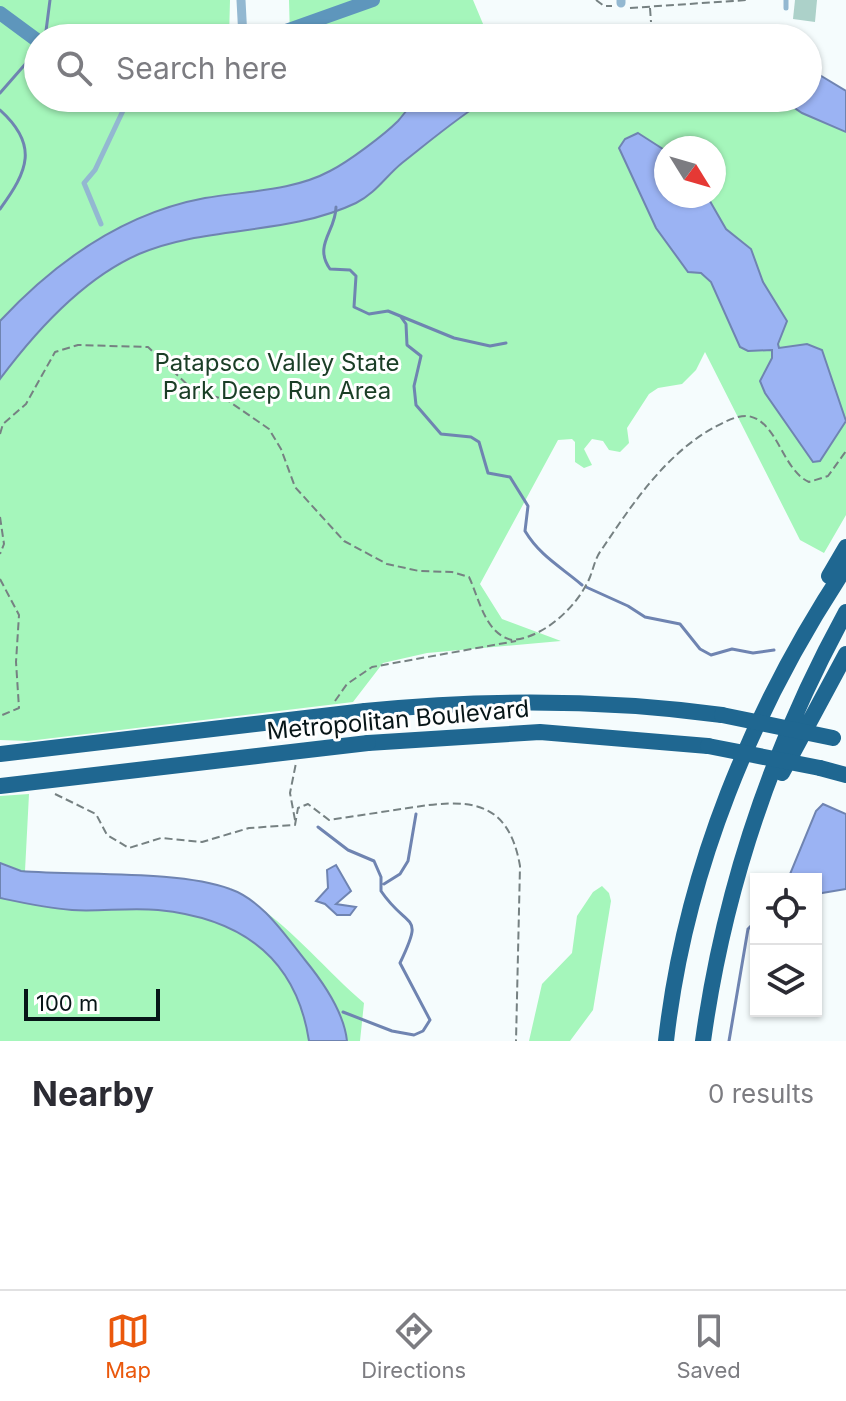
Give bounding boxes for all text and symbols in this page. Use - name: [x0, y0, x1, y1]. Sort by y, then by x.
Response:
- search box: [24, 24, 822, 112]
- icon: search: [52, 46, 96, 90]
- text: Search here: [116, 50, 288, 86]
- north arrow: [654, 136, 726, 208]
- park label: Patapsco Valley State Park Deep Run Area: [154, 348, 400, 405]
- street label: Metropolitan Boulevard: [265, 694, 530, 745]
- map controls: [750, 873, 822, 1017]
- button: locate: [750, 873, 822, 945]
- button: layers: [750, 945, 822, 1017]
- scale bar: [24, 985, 160, 1021]
- text: 100 m: [36, 990, 98, 1016]
- text: Nearby: [32, 1073, 154, 1114]
- text: 0 results: [708, 1078, 814, 1109]
- tab: Map: [105, 1309, 151, 1383]
- tab: Directions: [361, 1309, 466, 1383]
- tab: Saved: [676, 1309, 741, 1383]

